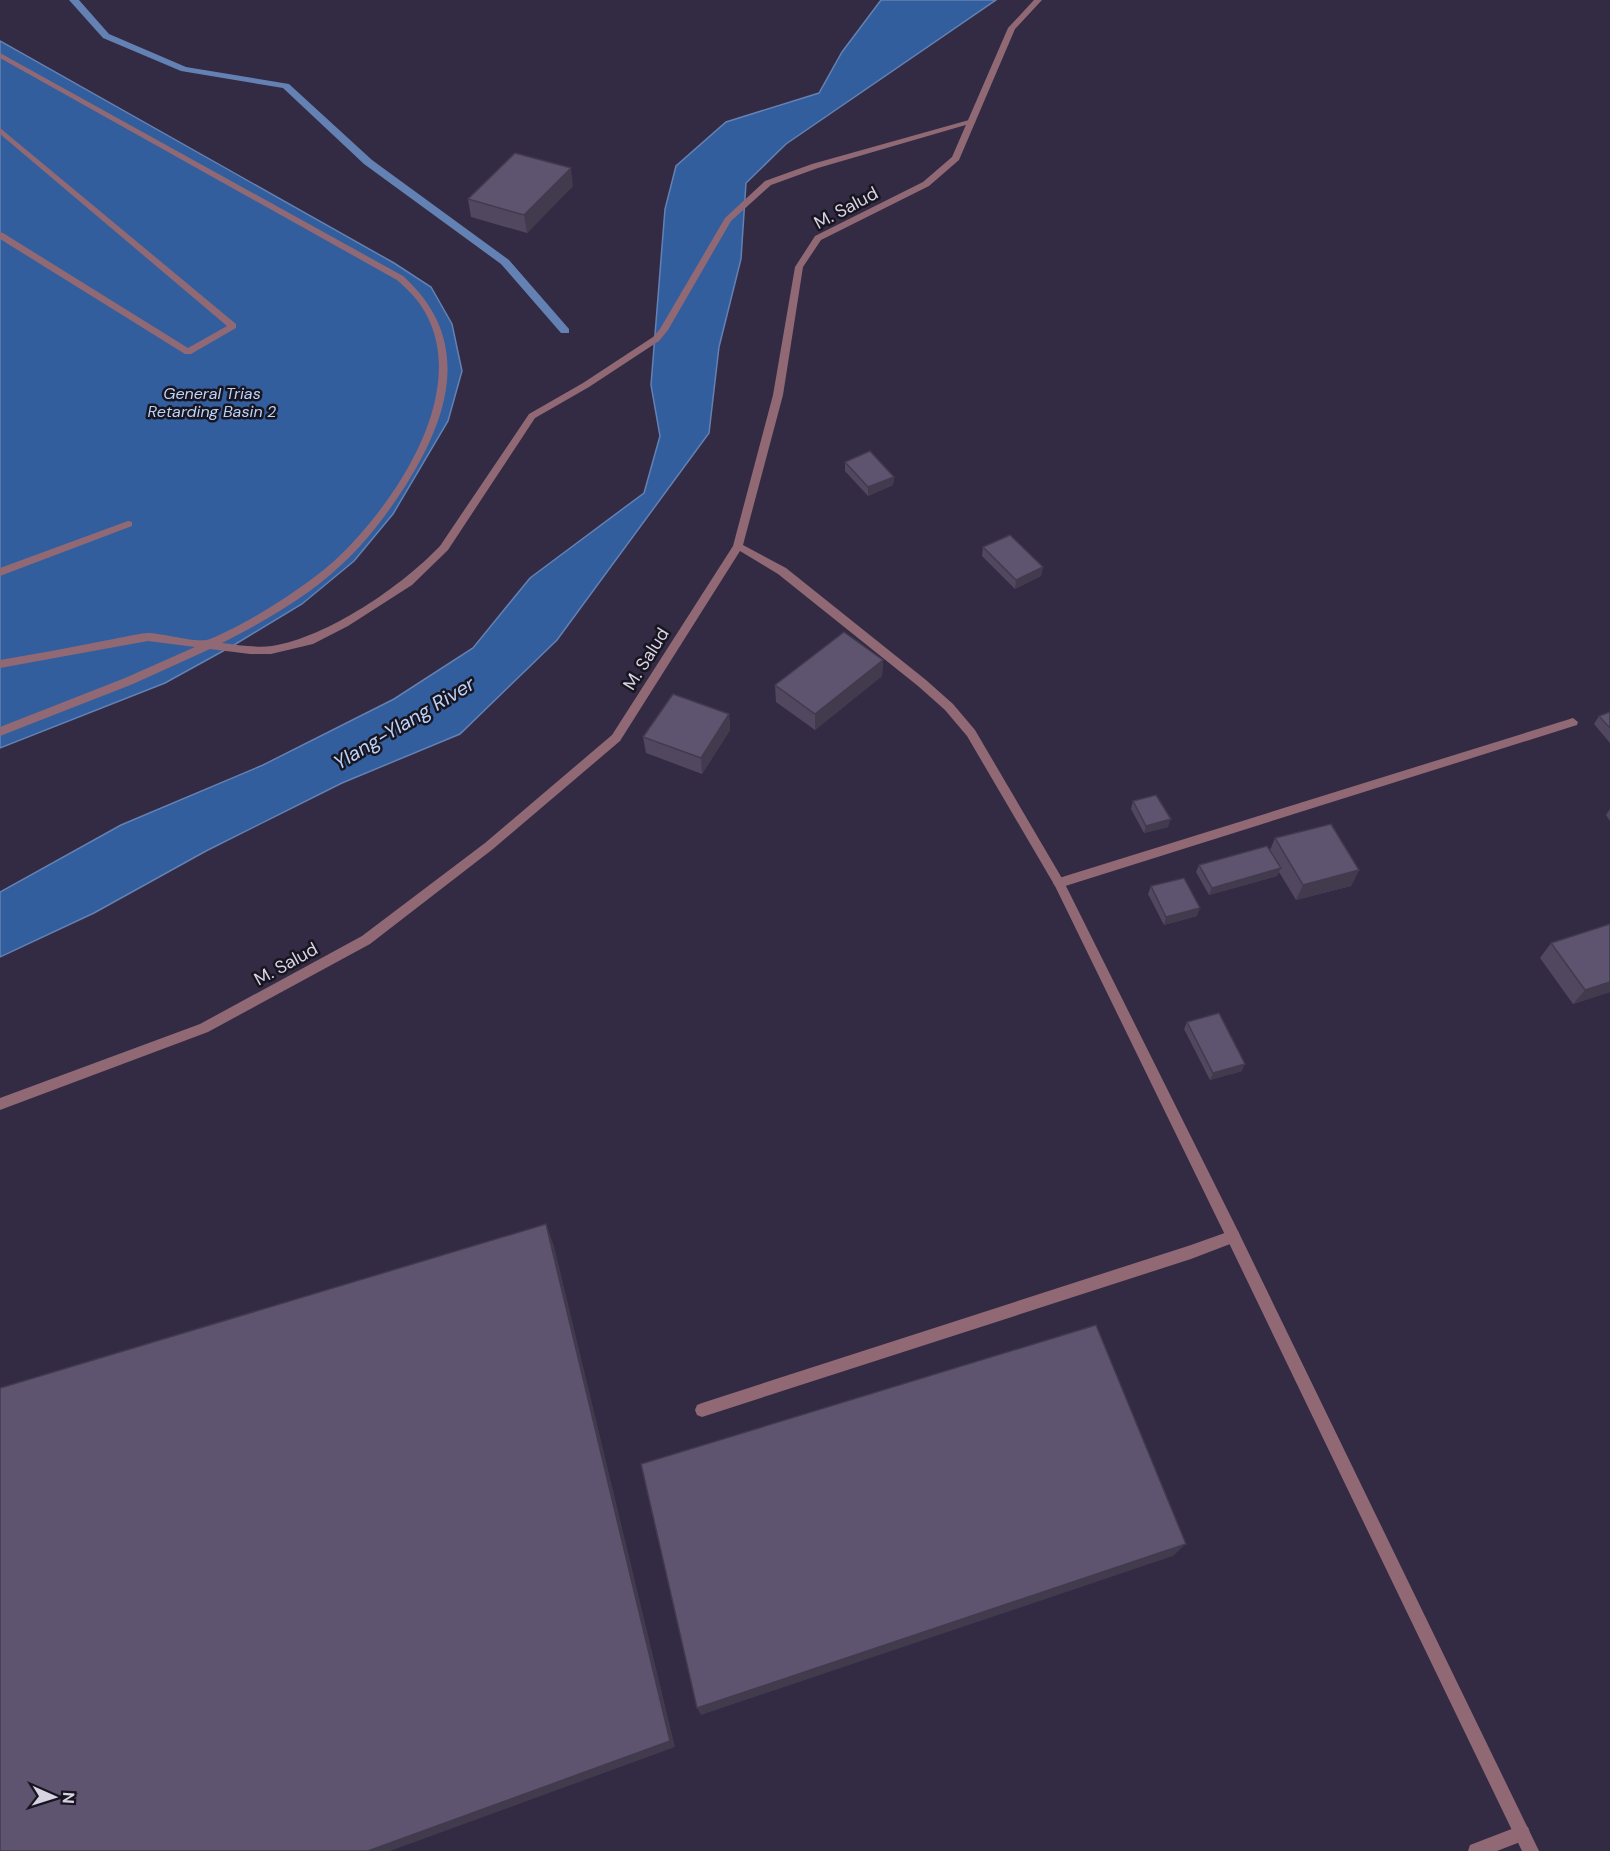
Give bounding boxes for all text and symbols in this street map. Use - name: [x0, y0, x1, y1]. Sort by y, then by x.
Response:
- street label: M. Salud: [810, 181, 882, 235]
- water label: General Trias Retarding Basin 2: [148, 383, 276, 422]
- street label: M. Salud: [617, 623, 675, 695]
- water label: Ylang-Ylang River: [329, 670, 480, 775]
- street label: M. Salud: [250, 937, 322, 991]
- north arrow: [24, 1767, 84, 1827]
- text: N: [58, 1791, 79, 1804]

